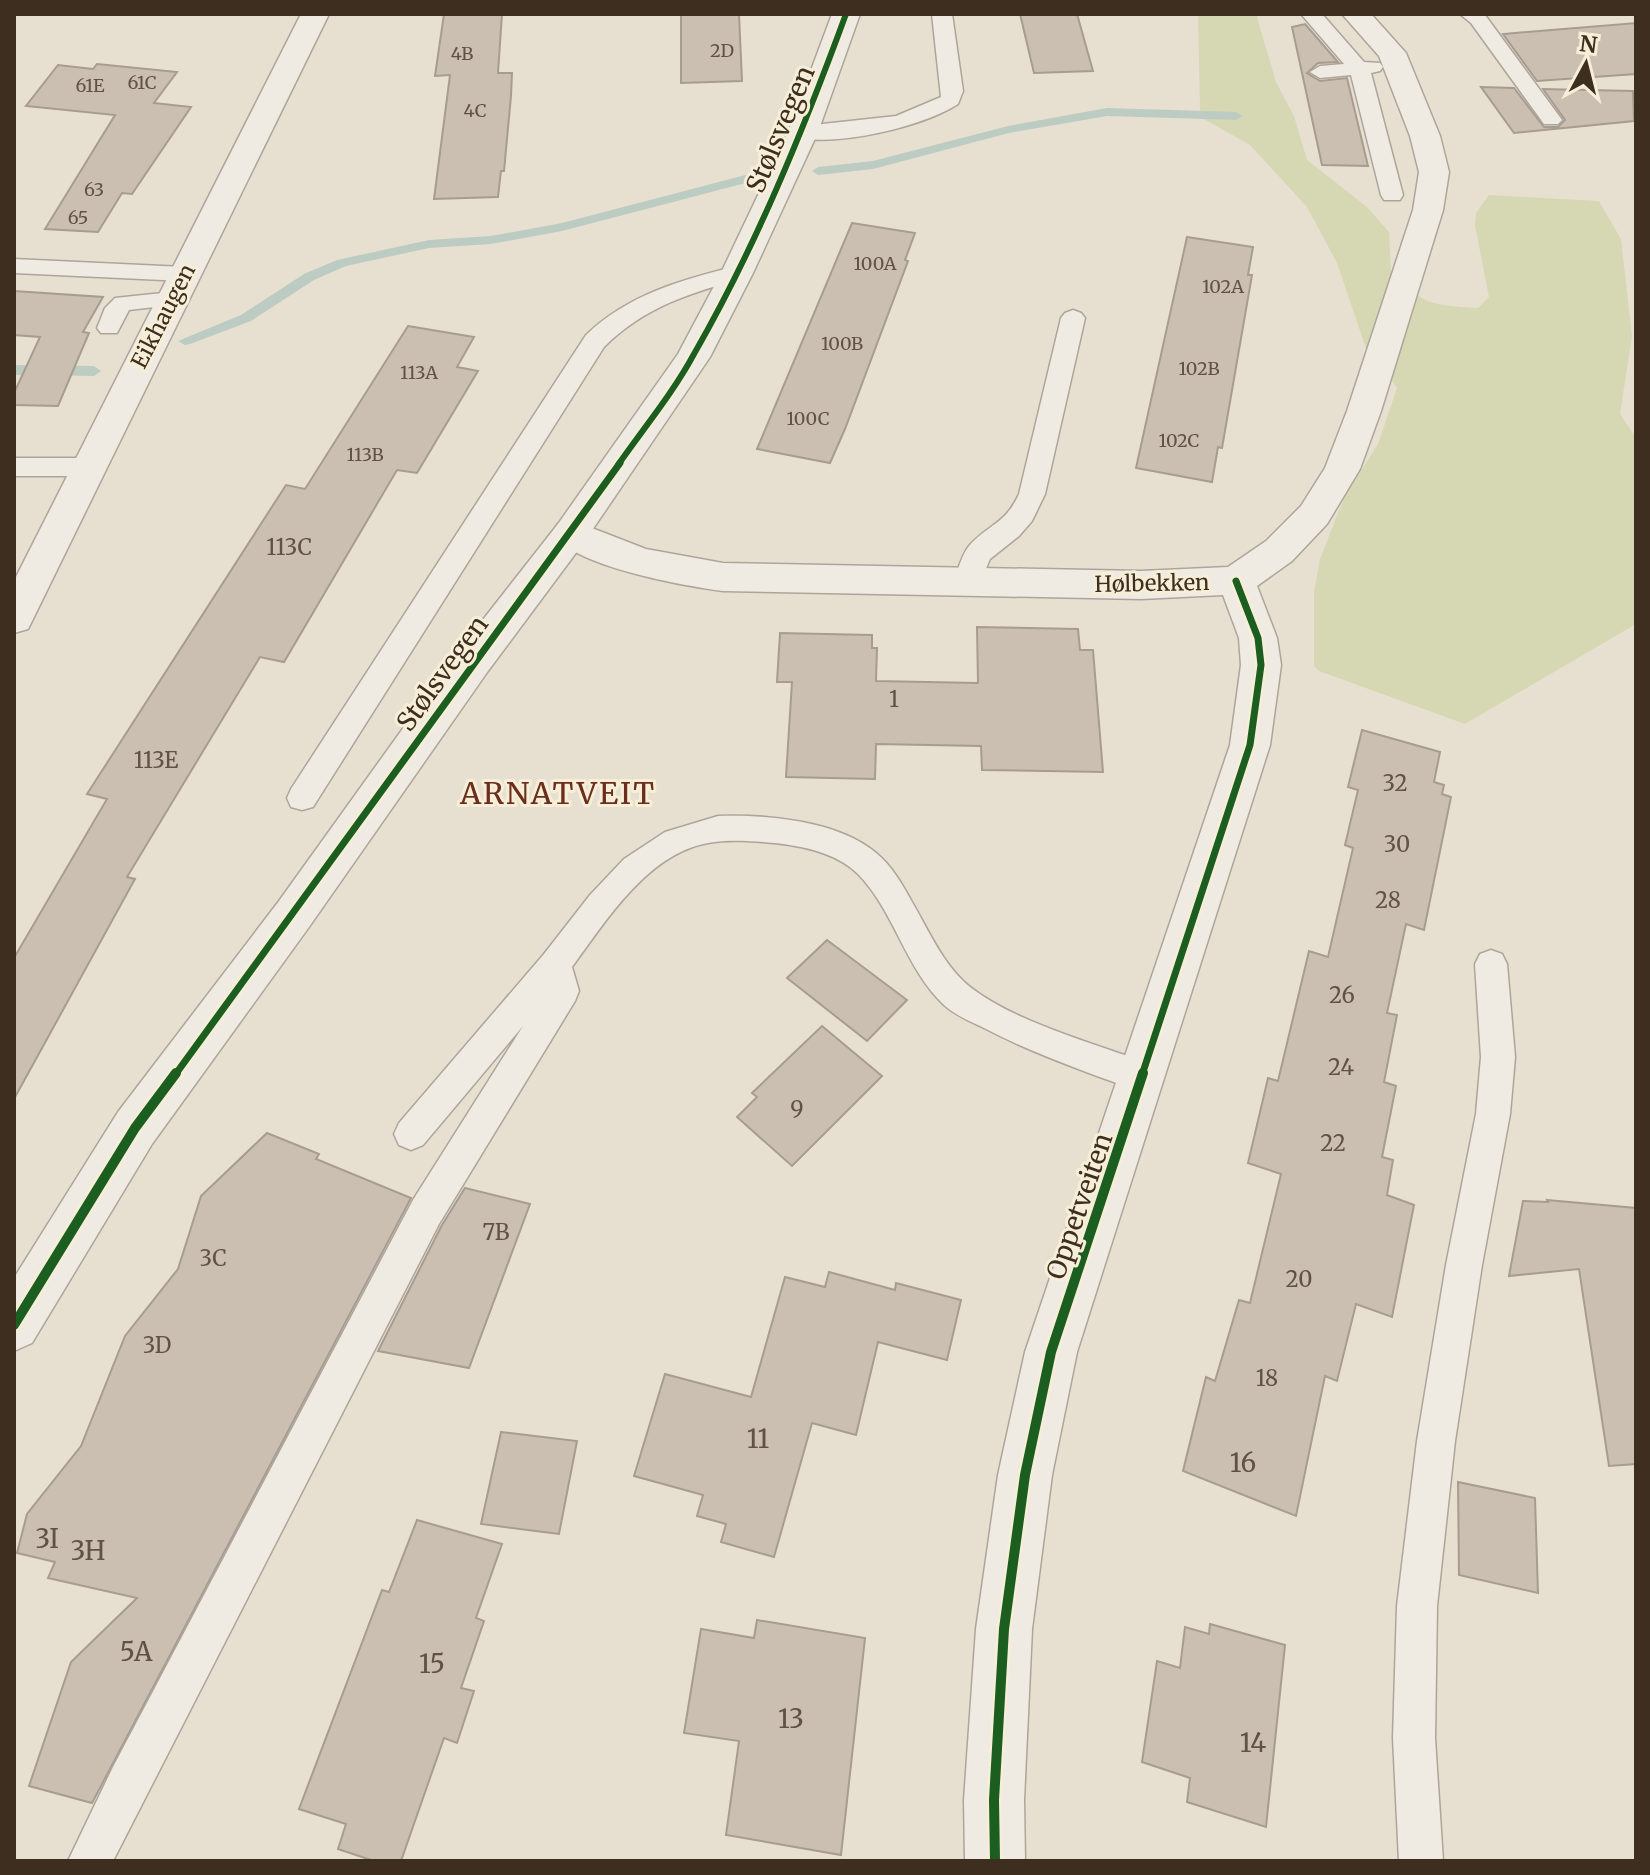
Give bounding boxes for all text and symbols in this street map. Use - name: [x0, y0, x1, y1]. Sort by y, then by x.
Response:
- north arrow: [1546, 24, 1626, 104]
- text: N: [1578, 29, 1599, 59]
- house number: 2D: [710, 39, 734, 62]
- house number: 4B: [451, 42, 473, 65]
- street label: Stølsvegen: [738, 60, 822, 198]
- house number: 61C: [127, 71, 157, 94]
- house number: 61E: [75, 74, 105, 97]
- house number: 4C: [464, 99, 487, 122]
- house number: 63: [84, 178, 104, 201]
- house number: 65: [68, 206, 88, 229]
- house number: 100A: [854, 252, 897, 275]
- street label: Eikhaugen: [125, 259, 201, 373]
- house number: 102A: [1202, 275, 1244, 298]
- house number: 100B: [821, 332, 863, 355]
- house number: 102B: [1179, 357, 1219, 380]
- house number: 113A: [400, 361, 438, 384]
- house number: 100C: [787, 407, 830, 430]
- house number: 102C: [1159, 429, 1200, 452]
- house number: 113B: [347, 443, 383, 466]
- house number: 113C: [266, 533, 312, 561]
- street label: Hølbekken: [1094, 568, 1210, 598]
- street label: Stølsvegen: [389, 609, 495, 737]
- house number: 1: [889, 685, 899, 713]
- house number: 113E: [134, 746, 178, 774]
- house number: 32: [1383, 769, 1408, 797]
- district label: ARNATVEIT: [459, 774, 656, 812]
- house number: 30: [1384, 830, 1410, 858]
- house number: 28: [1375, 886, 1401, 914]
- house number: 26: [1329, 981, 1355, 1009]
- house number: 24: [1328, 1053, 1354, 1081]
- house number: 9: [790, 1095, 804, 1123]
- street label: Oppetveiten: [1039, 1129, 1119, 1283]
- house number: 22: [1320, 1129, 1346, 1157]
- house number: 7B: [482, 1218, 510, 1246]
- house number: 3C: [199, 1244, 227, 1272]
- house number: 20: [1286, 1265, 1312, 1293]
- house number: 3D: [143, 1331, 171, 1359]
- house number: 18: [1256, 1364, 1278, 1392]
- house number: 11: [747, 1422, 770, 1455]
- house number: 16: [1230, 1446, 1256, 1479]
- house number: 3I: [35, 1522, 59, 1555]
- house number: 3H: [71, 1534, 105, 1567]
- house number: 5A: [120, 1635, 153, 1668]
- house number: 15: [419, 1647, 445, 1680]
- house number: 13: [778, 1702, 804, 1735]
- house number: 14: [1240, 1726, 1266, 1759]

